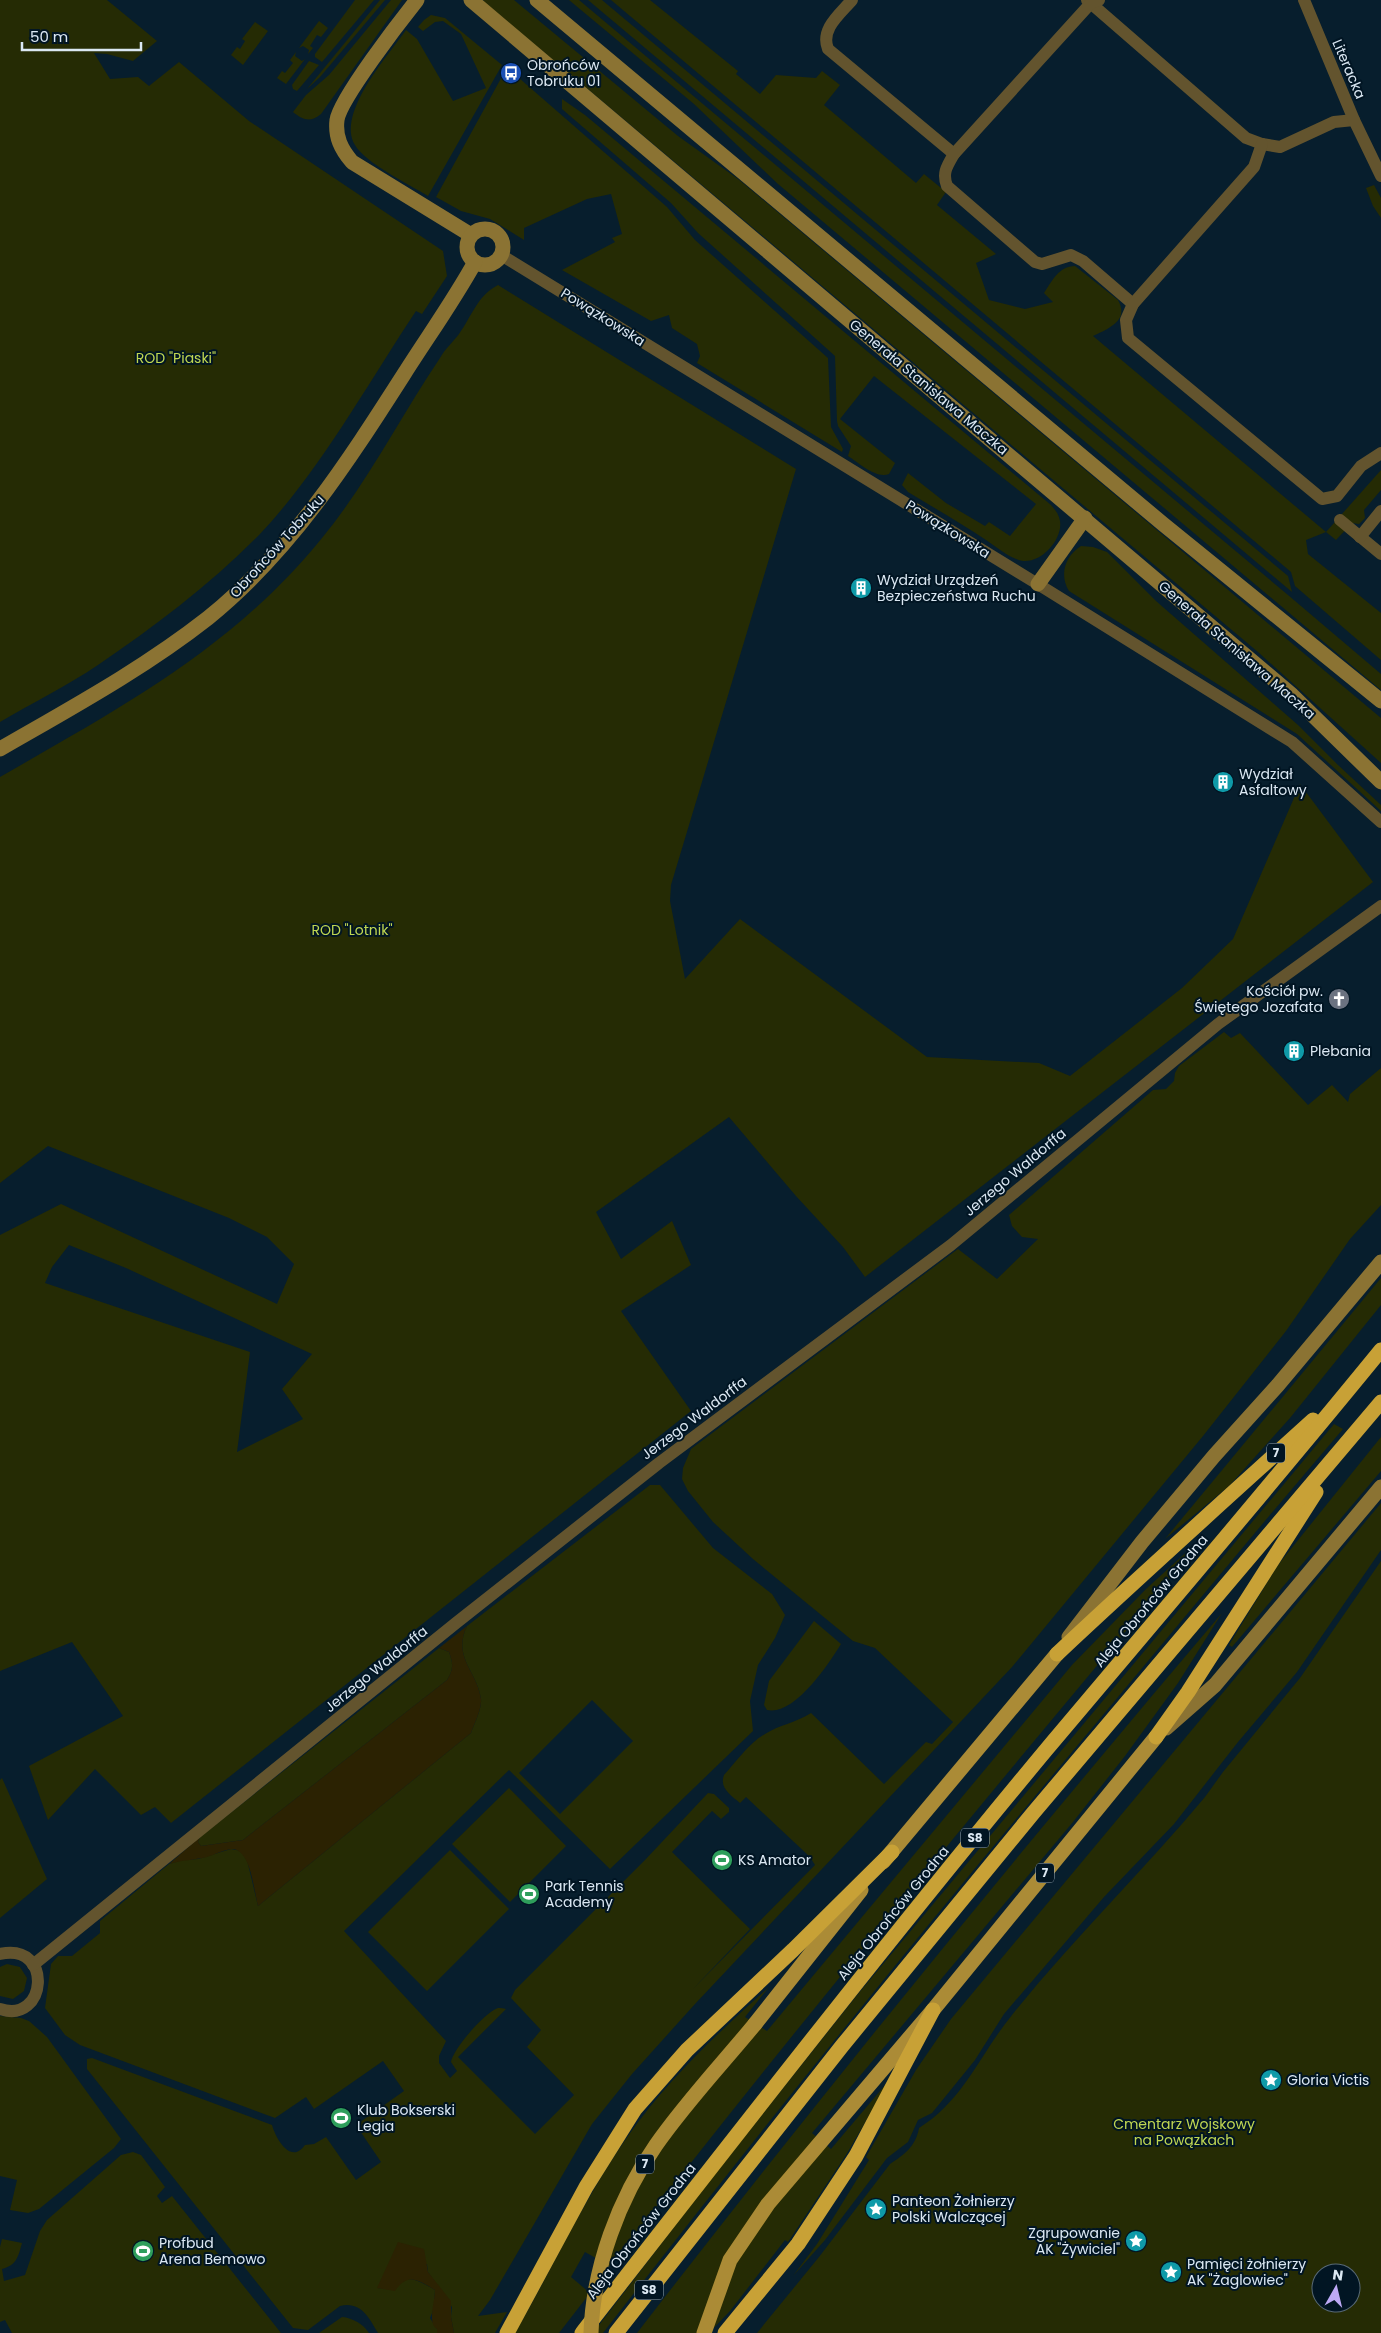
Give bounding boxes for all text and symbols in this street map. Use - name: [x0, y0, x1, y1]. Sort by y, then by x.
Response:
- scale bar: [22, 20, 141, 52]
- text: 50 m: [30, 26, 68, 47]
- street label: Literacka: [1327, 36, 1371, 102]
- place label: Obrońców Tobruku 01: [527, 55, 600, 91]
- bus stop icon: Obrońców Tobruku 01: [499, 61, 523, 85]
- street label: Powązkowska: [557, 283, 649, 351]
- street label: Generała Stanisława Maczka: [845, 314, 1013, 460]
- park label: ROD "Piaski": [136, 348, 216, 368]
- street label: Obrońców Tobruku: [225, 490, 329, 602]
- street label: Powązkowska: [902, 495, 994, 563]
- place label: Wydział Urządzeń Bezpieczeństwa Ruchu: [877, 570, 1036, 606]
- building icon: Wydział Urządzeń Bezpieczeństwa Ruchu: [849, 576, 873, 600]
- street label: Generała Stanisława Maczka: [1154, 576, 1320, 724]
- place label: Wydział Asfaltowy: [1239, 764, 1307, 800]
- building icon: Wydział Asfaltowy: [1211, 770, 1235, 794]
- park label: ROD "Lotnik": [311, 920, 393, 940]
- place label: Kościół pw. Świętego Jozafata: [1194, 981, 1323, 1017]
- church icon: Kościół pw. Świętego Jozafata: [1327, 987, 1351, 1011]
- building icon: Plebania: [1282, 1039, 1306, 1063]
- place label: Plebania: [1310, 1041, 1371, 1061]
- street label: Jerzego Waldorffa: [960, 1123, 1070, 1221]
- street label: Jerzego Waldorffa: [637, 1372, 751, 1464]
- road number: 7: [1267, 1444, 1285, 1462]
- street label: Aleja Obrońców Grodna: [1090, 1530, 1212, 1672]
- street label: Jerzego Waldorffa: [320, 1621, 432, 1717]
- road number: S8: [961, 1829, 989, 1848]
- street label: Aleja Obrońców Grodna: [833, 1842, 953, 1984]
- sports icon: KS Amator: [710, 1848, 734, 1872]
- place label: KS Amator: [738, 1850, 811, 1870]
- road number: 7: [1036, 1864, 1054, 1882]
- place label: Park Tennis Academy: [545, 1876, 624, 1912]
- sports icon: Park Tennis Academy: [517, 1882, 541, 1906]
- place icon: Gloria Victis: [1259, 2068, 1283, 2092]
- place label: Gloria Victis: [1287, 2070, 1369, 2090]
- place label: Klub Bokserski Legia: [357, 2100, 455, 2136]
- sports icon: Klub Bokserski Legia: [329, 2106, 353, 2130]
- park label: Cmentarz Wojskowy na Powązkach: [1113, 2114, 1255, 2150]
- road number: 7: [636, 2154, 654, 2174]
- street label: Aleja Obrońców Grodna: [582, 2159, 700, 2303]
- place label: Panteon Żołnierzy Polski Walczącej: [892, 2191, 1015, 2227]
- place icon: Panteon Żołnierzy Polski Walczącej: [864, 2197, 888, 2221]
- place label: Zgrupowanie AK "Żywiciel": [1028, 2223, 1120, 2259]
- place icon: Zgrupowanie AK "Żywiciel": [1124, 2229, 1148, 2253]
- place label: Profbud Arena Bemowo: [159, 2233, 266, 2269]
- sports icon: Profbud Arena Bemowo: [131, 2239, 155, 2263]
- place label: Pamięci żołnierzy AK "Żaglowiec": [1187, 2254, 1306, 2290]
- place icon: Pamięci żołnierzy AK "Żaglowiec": [1159, 2260, 1183, 2284]
- north arrow: [1311, 2263, 1361, 2313]
- text: N: [1331, 2264, 1344, 2286]
- road number: S8: [635, 2280, 663, 2300]

